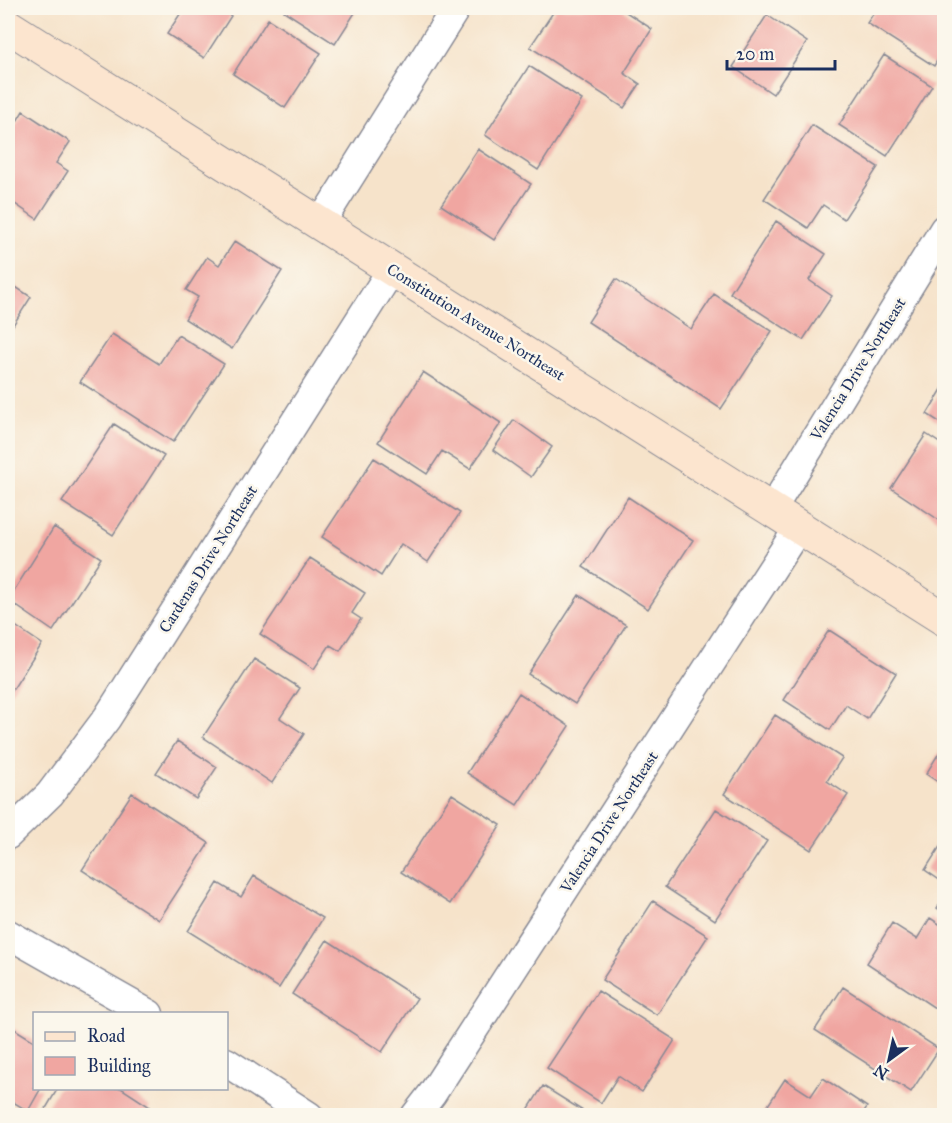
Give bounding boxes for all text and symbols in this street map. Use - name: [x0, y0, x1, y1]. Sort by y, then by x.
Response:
- scale bar: [727, 33, 835, 71]
- text: 20 m: [736, 43, 774, 65]
- street label: Constitution Avenue Northeast: [383, 259, 569, 385]
- street label: Valencia Drive Northeast: [806, 294, 910, 445]
- street label: Cardenas Drive Northeast: [155, 481, 261, 636]
- street label: Valencia Drive Northeast: [556, 747, 662, 897]
- legend: [33, 1012, 228, 1090]
- text: Road: [87, 1025, 125, 1047]
- north arrow: [859, 1030, 919, 1090]
- text: Building: [87, 1055, 151, 1078]
- text: N: [870, 1060, 892, 1084]

